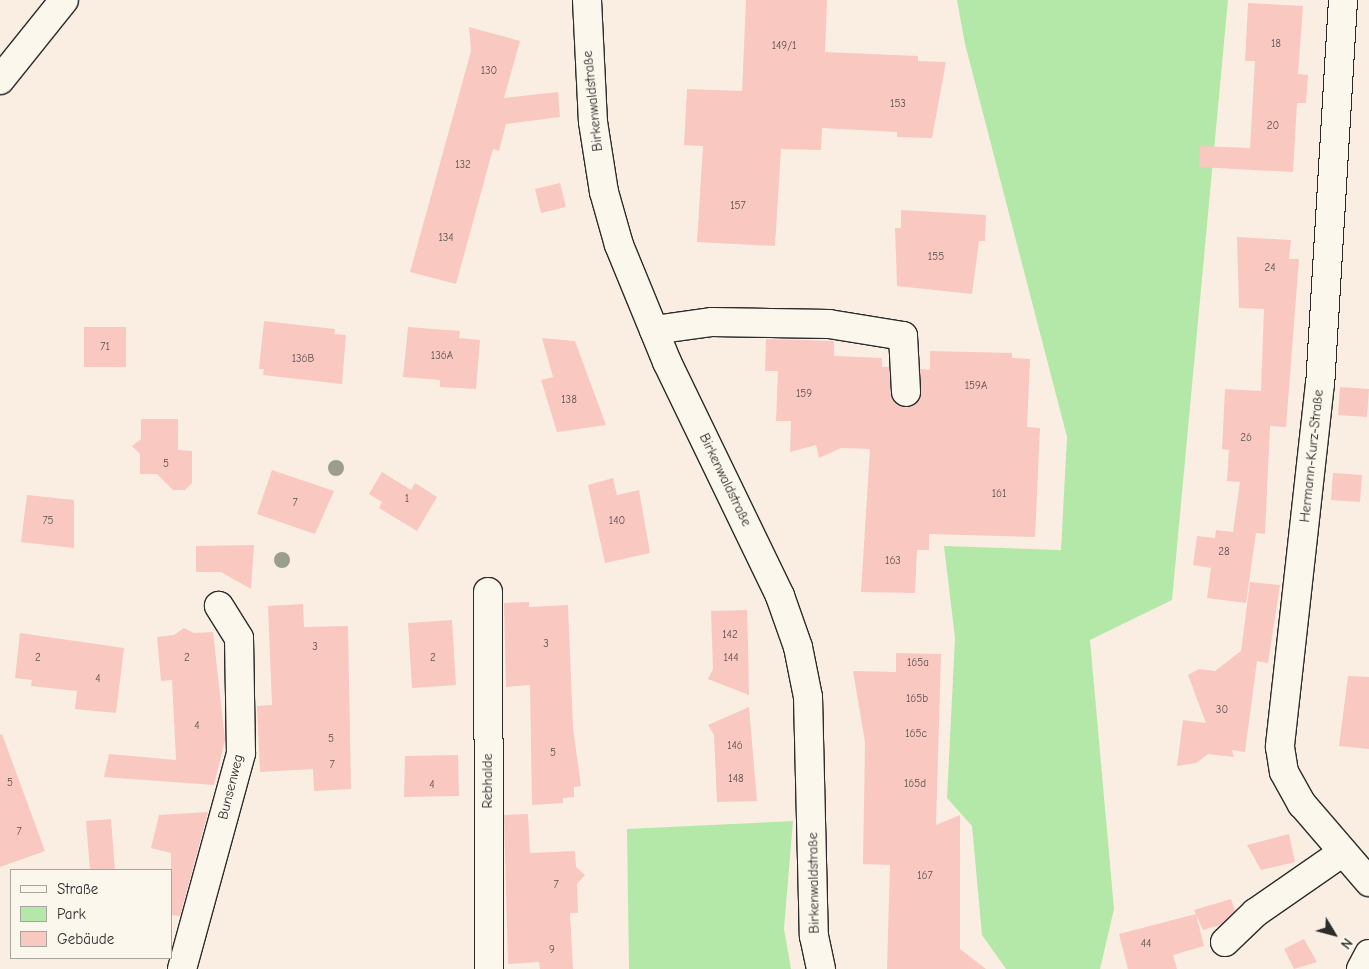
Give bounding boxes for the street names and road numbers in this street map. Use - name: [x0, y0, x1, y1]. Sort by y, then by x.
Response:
- street label: Birkenwaldstraße: [579, 50, 607, 152]
- street label: Hermann-Kurz-Straße: [1297, 389, 1327, 523]
- street label: Birkenwaldstraße: [695, 431, 755, 529]
- street label: Bunsenweg: [215, 753, 247, 821]
- street label: Rebhalde: [480, 754, 496, 808]
- street label: Birkenwaldstraße: [805, 832, 823, 934]

